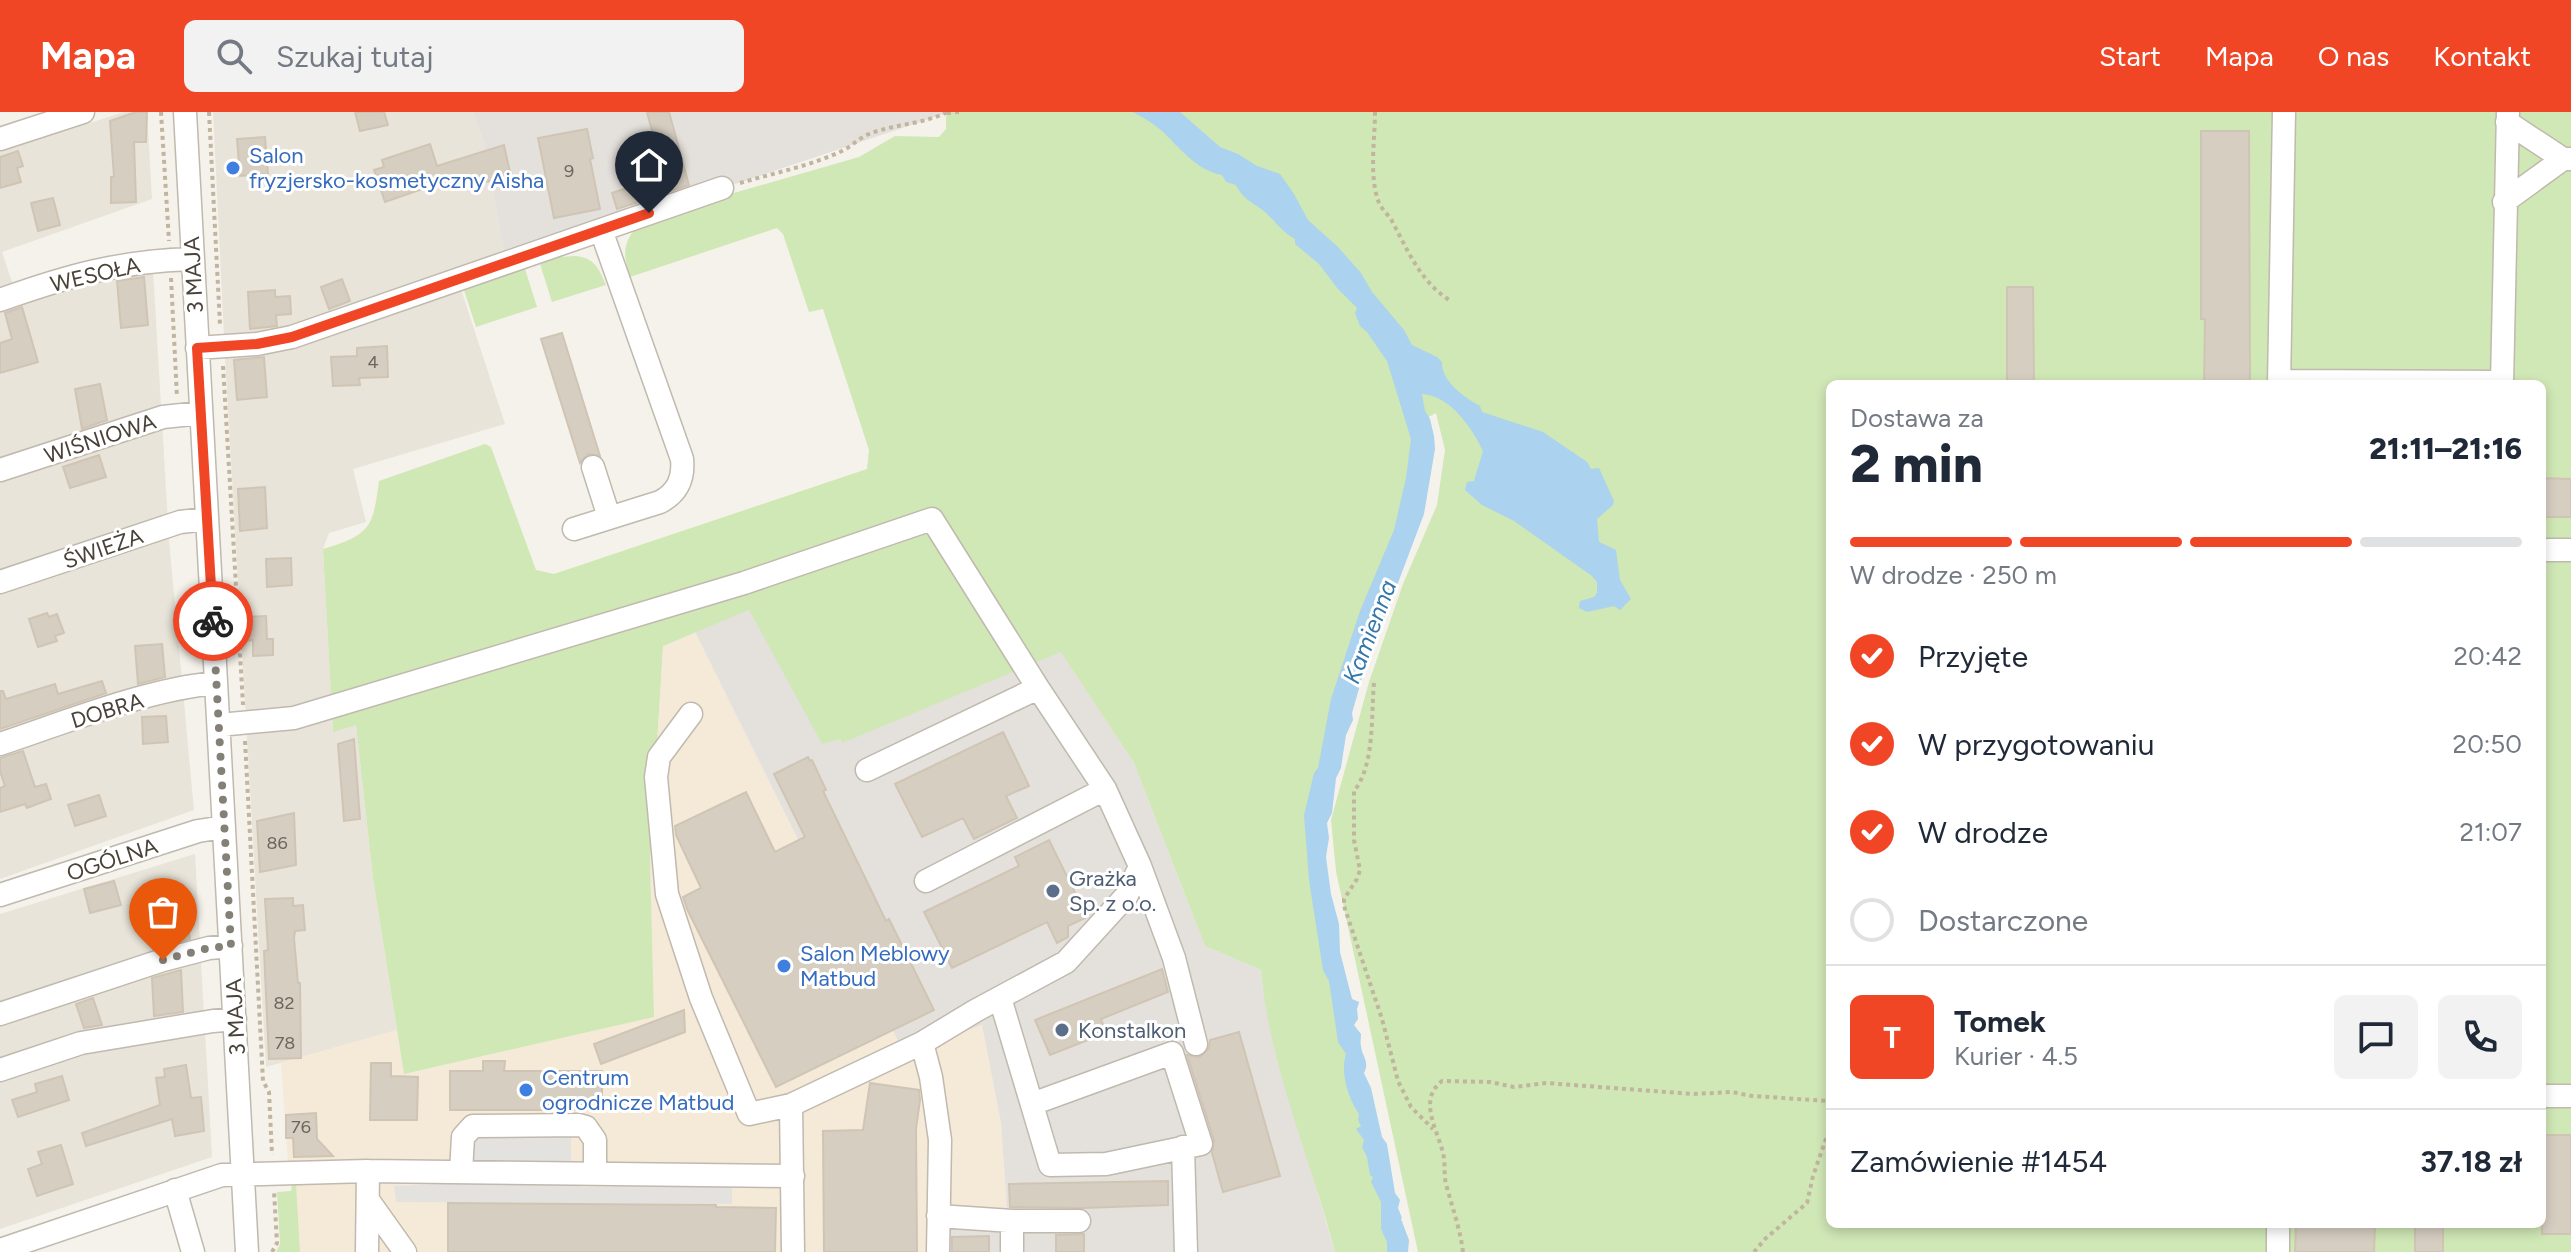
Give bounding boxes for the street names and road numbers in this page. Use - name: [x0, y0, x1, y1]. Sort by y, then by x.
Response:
- street label: 3 MAJA: [178, 236, 209, 314]
- street label: WESOŁA: [48, 251, 143, 298]
- street label: WIŚNIOWA: [41, 408, 159, 469]
- street label: ŚWIEŻA: [60, 522, 147, 575]
- street label: DOBRA: [68, 687, 147, 734]
- street label: OGÓLNA: [63, 832, 161, 887]
- street label: 3 MAJA: [220, 978, 251, 1056]

